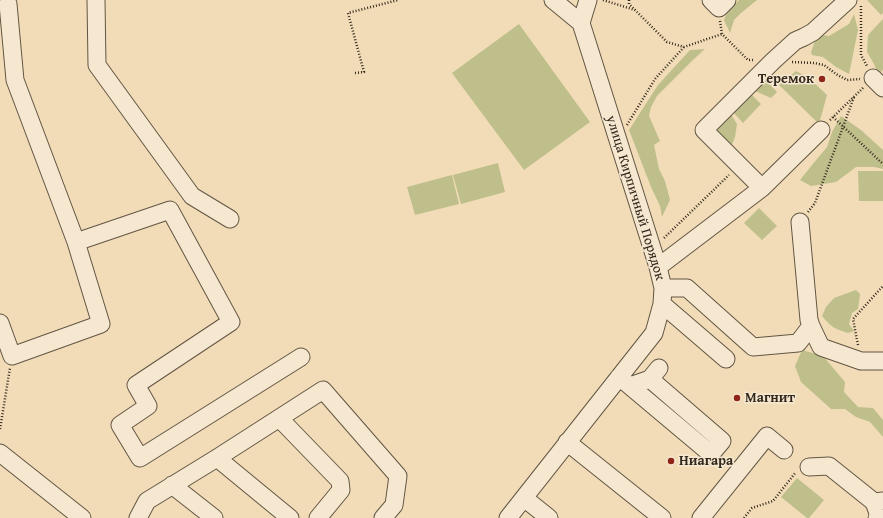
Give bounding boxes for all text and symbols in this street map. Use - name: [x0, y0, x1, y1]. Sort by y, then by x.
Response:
- place label: Теремок: [758, 71, 814, 87]
- marker: Теремок: [817, 74, 827, 84]
- street label: улица Кирпичный Порядок: [602, 114, 668, 282]
- place label: Магнит: [745, 390, 795, 406]
- marker: Магнит: [732, 393, 742, 403]
- place label: Ниагара: [679, 453, 733, 469]
- marker: Ниагара: [666, 456, 676, 466]

